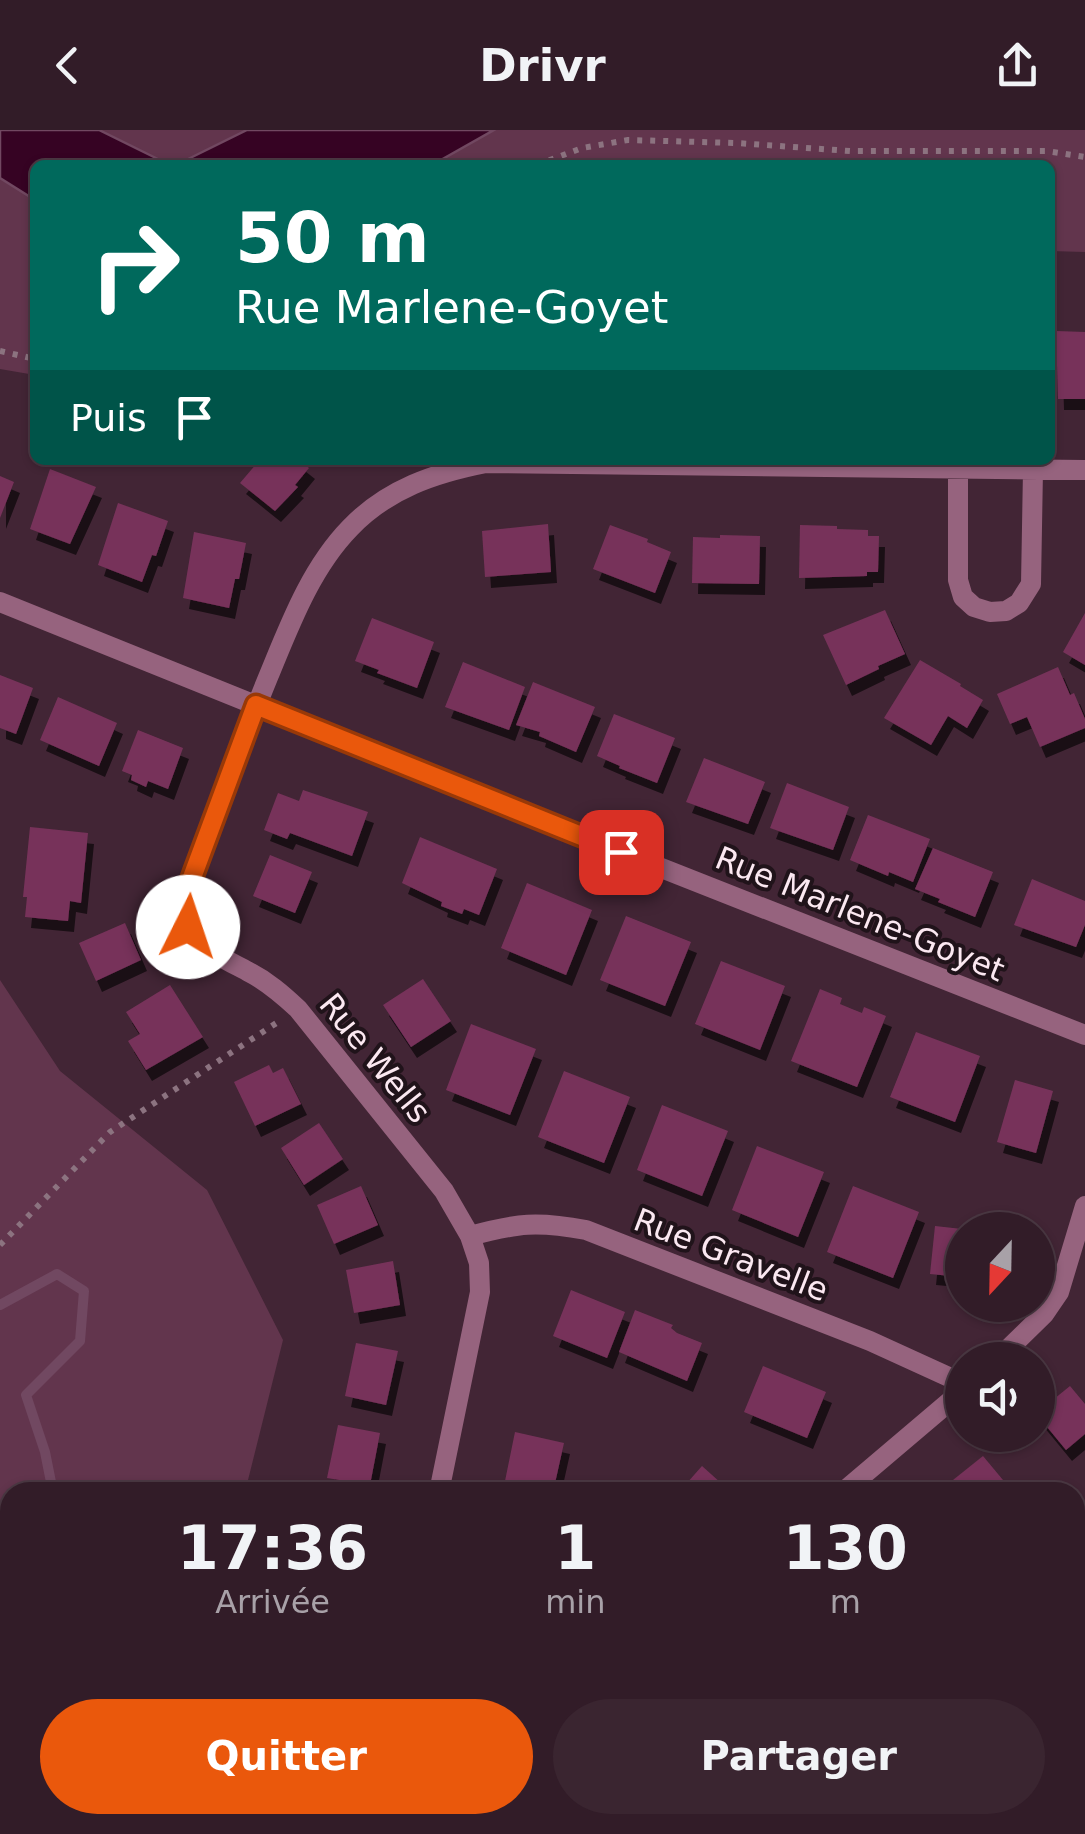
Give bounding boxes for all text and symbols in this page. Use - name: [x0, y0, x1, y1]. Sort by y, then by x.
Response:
- icon: back: [40, 38, 95, 93]
- icon: share: [990, 38, 1045, 93]
- text: Drivr: [479, 39, 606, 92]
- text: 50 m: [235, 197, 430, 279]
- icon: right: [70, 200, 200, 330]
- text: Rue Marlene-Goyet: [235, 281, 668, 334]
- icon: arrive: [167, 390, 222, 445]
- text: Puis: [70, 396, 147, 440]
- pin: [579, 810, 664, 895]
- icon: arrive: [594, 825, 649, 880]
- street label: Rue Marlene-Goyet: [710, 839, 1010, 989]
- position arrow: [136, 875, 240, 979]
- street label: Rue Wells: [312, 986, 438, 1130]
- street label: Rue Gravelle: [629, 1201, 833, 1309]
- north arrow: [945, 1212, 1055, 1322]
- map controls: [945, 1212, 1055, 1452]
- button: sound: [945, 1342, 1055, 1452]
- text: 17:36: [177, 1513, 368, 1583]
- text: 1: [554, 1513, 596, 1583]
- text: 130: [783, 1513, 908, 1583]
- text: Arrivée: [215, 1583, 330, 1621]
- text: min: [545, 1583, 606, 1621]
- text: m: [830, 1583, 861, 1621]
- button: Quitter: [40, 1699, 533, 1814]
- button: Partager: [553, 1699, 1045, 1814]

